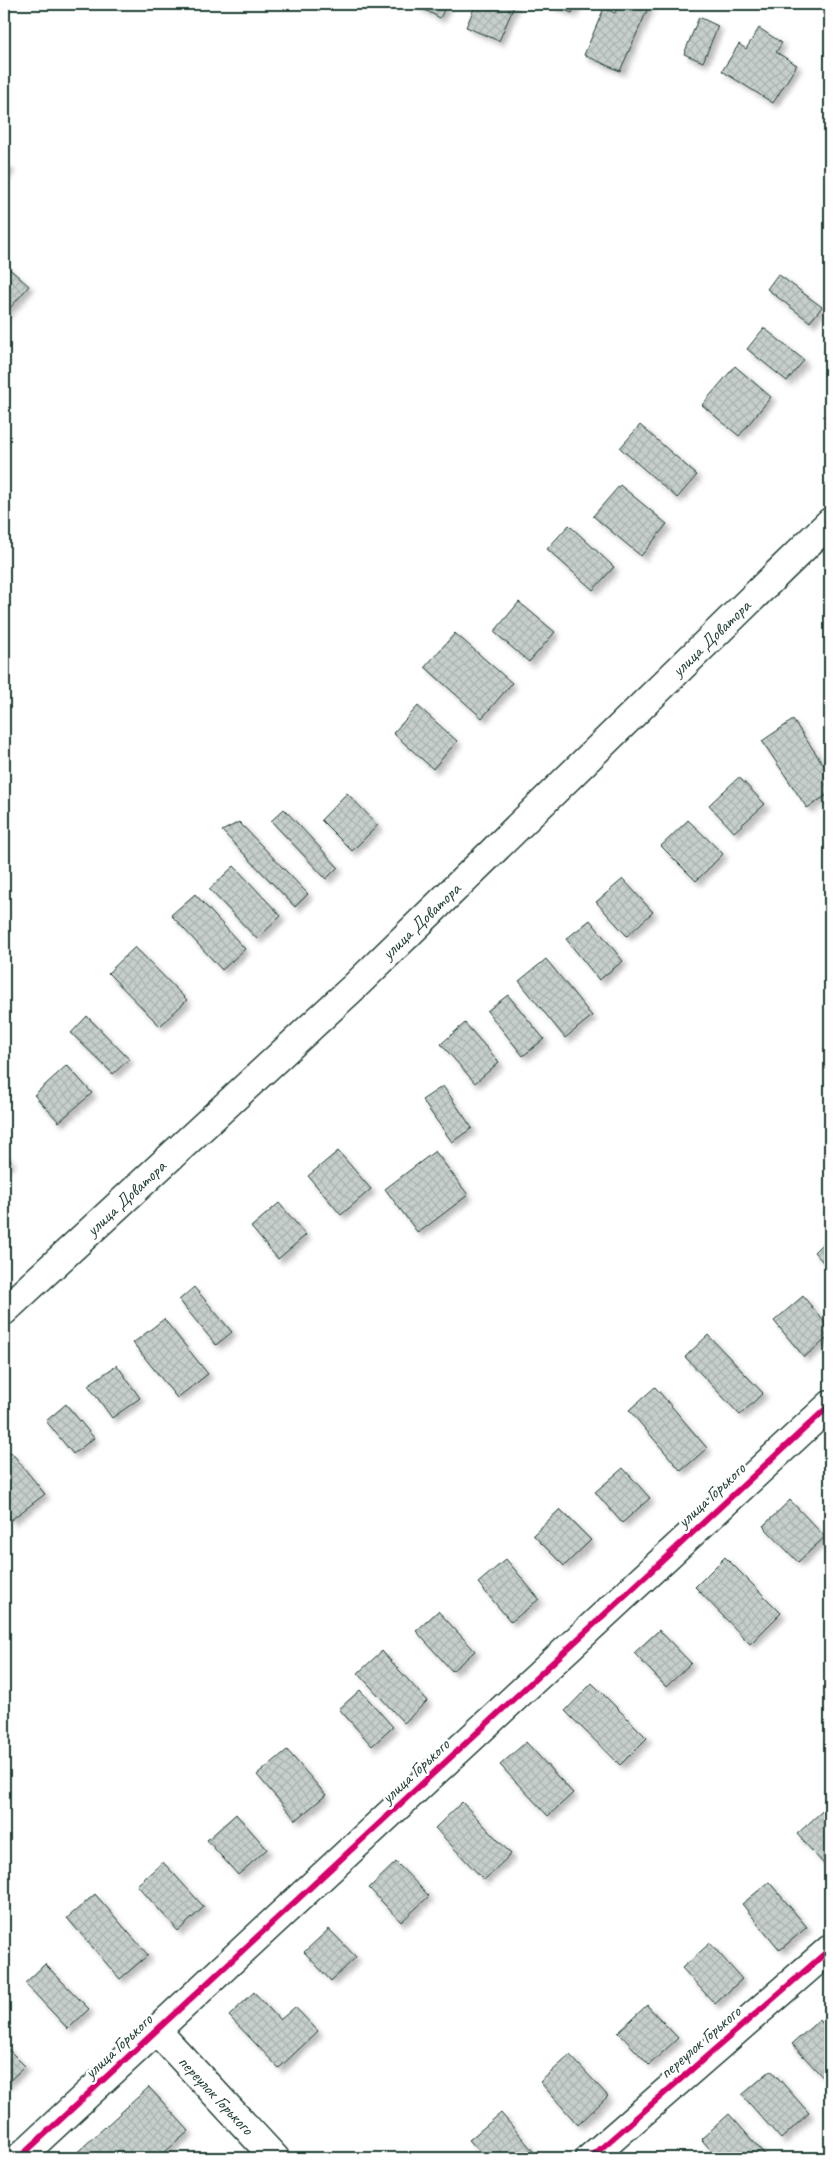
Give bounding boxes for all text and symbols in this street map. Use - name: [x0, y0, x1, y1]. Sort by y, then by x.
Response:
- street label: улица Доватора: [666, 594, 756, 682]
- street label: улица Доватора: [376, 877, 466, 965]
- street label: улица Доватора: [81, 1155, 171, 1241]
- street label: улица Горького: [672, 1457, 751, 1533]
- street label: улица Горького: [376, 1733, 455, 1809]
- street label: переулок Горького: [655, 2000, 746, 2083]
- street label: улица Горького: [79, 2008, 158, 2084]
- street label: переулок Горького: [174, 2051, 260, 2141]

